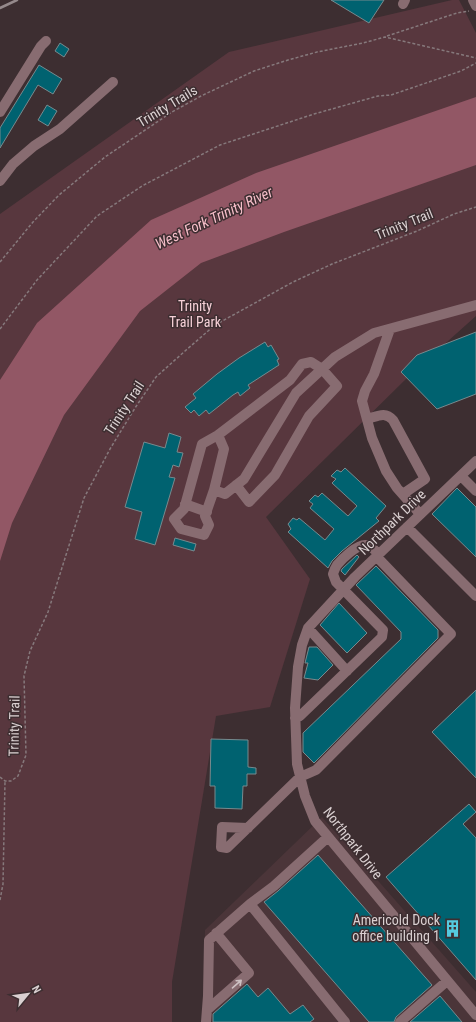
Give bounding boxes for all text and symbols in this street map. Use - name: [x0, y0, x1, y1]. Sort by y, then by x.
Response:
- street label: Trinity Trails: [134, 82, 200, 130]
- water label: West Fork Trinity River: [152, 183, 276, 253]
- street label: Trinity Trail: [373, 205, 435, 243]
- park label: Trinity Trail Park: [169, 298, 222, 330]
- street label: Trinity Trail: [101, 378, 147, 438]
- street label: Northpark Drive: [355, 486, 429, 558]
- street label: Trinity Trail: [5, 695, 23, 757]
- street label: Northpark Drive: [320, 804, 386, 882]
- place label: Americold Dock office building 1: [352, 912, 441, 944]
- building icon: Americold Dock office building 1: [443, 918, 463, 938]
- north arrow: [8, 974, 48, 1014]
- one-way arrow: [232, 980, 242, 989]
- text: N: [29, 983, 44, 996]

